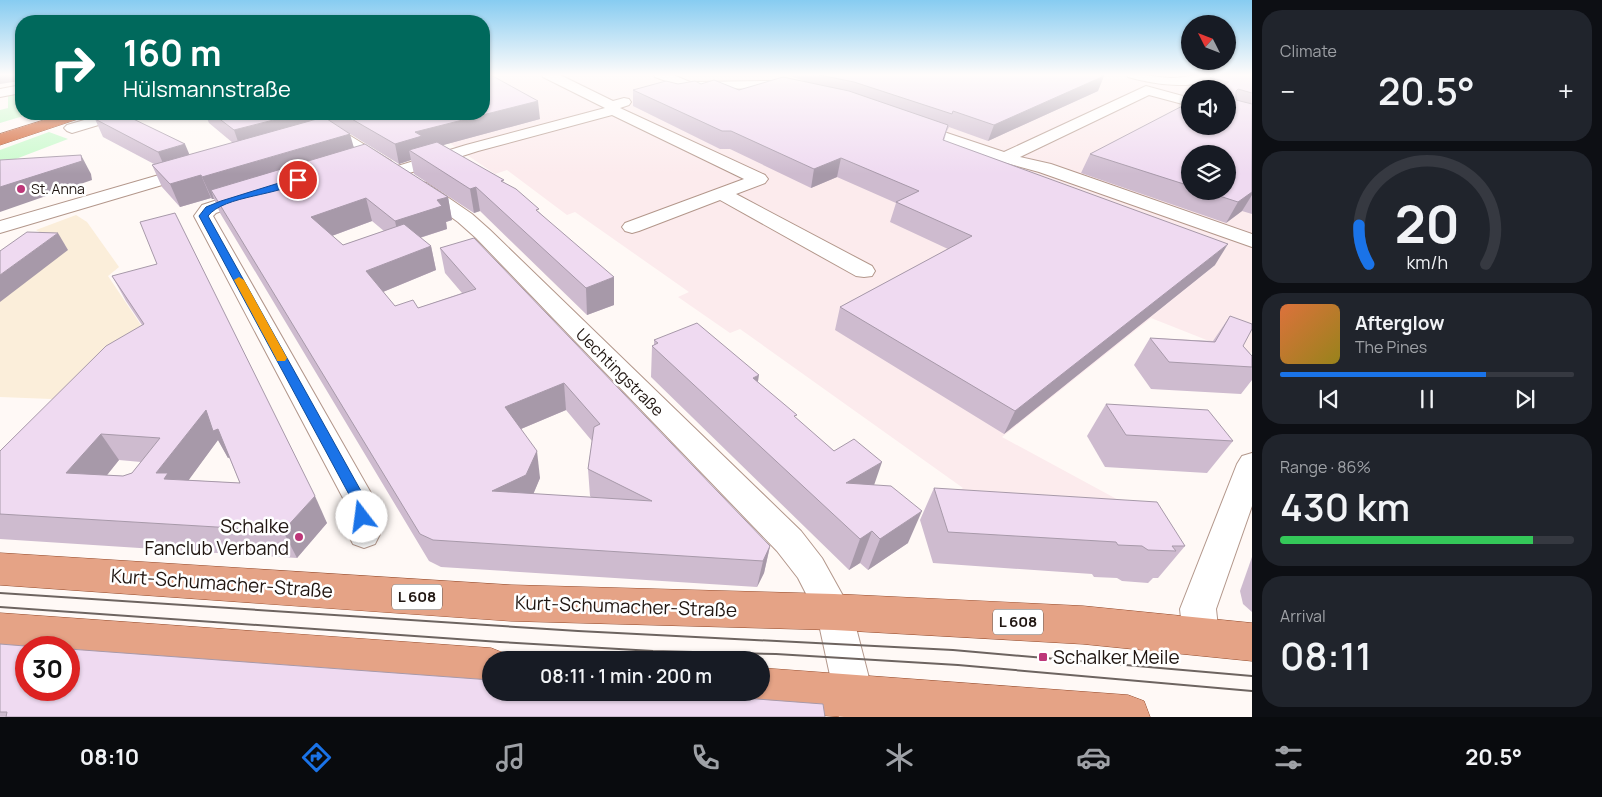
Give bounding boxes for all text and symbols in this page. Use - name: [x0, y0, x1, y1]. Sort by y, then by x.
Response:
- north arrow: [1181, 15, 1236, 70]
- map controls: [1181, 15, 1236, 200]
- text: 160 m: [123, 29, 222, 77]
- icon: right: [40, 35, 105, 100]
- text: Climate: [1280, 40, 1337, 62]
- text: 20.5°: [1378, 64, 1475, 116]
- text: −: [1280, 72, 1295, 110]
- text: +: [1558, 72, 1574, 110]
- text: Hülsmannstraße: [123, 74, 291, 104]
- button: sound: [1181, 80, 1236, 135]
- button: layers: [1181, 145, 1236, 200]
- pin: [277, 159, 319, 201]
- icon: arrive: [284, 166, 312, 194]
- place label: St. Anna: [31, 179, 85, 198]
- marker: St. Anna: [15, 183, 27, 195]
- text: 20: [1394, 188, 1460, 259]
- text: km/h: [1406, 250, 1448, 274]
- text: Afterglow: [1355, 310, 1444, 336]
- street label: Uechtingstraße: [571, 323, 669, 421]
- text: The Pines: [1355, 336, 1427, 358]
- icon: previous: [1315, 385, 1343, 413]
- icon: pause: [1413, 385, 1441, 413]
- icon: next: [1511, 385, 1539, 413]
- text: Range · 86%: [1280, 456, 1371, 478]
- text: 430 km: [1280, 480, 1410, 532]
- position arrow: [335, 490, 387, 542]
- place label: Schalke Fanclub Verband: [144, 513, 289, 561]
- marker: Schalke Fanclub Verband: [293, 531, 305, 543]
- street label: Kurt-Schumacher-Straße: [110, 562, 334, 604]
- road number: L 608: [392, 584, 442, 610]
- street label: Kurt-Schumacher-Straße: [514, 589, 738, 623]
- text: Arrival: [1280, 605, 1326, 627]
- road number: L 608: [993, 610, 1043, 634]
- text: 08:11: [1280, 629, 1372, 681]
- speed limit sign: 30: [15, 636, 80, 701]
- place label: Schalker Meile: [1053, 644, 1180, 670]
- marker: Schalker Meile: [1037, 651, 1049, 663]
- text: 08:11 · 1 min · 200 m: [540, 663, 712, 689]
- icon: directions: [299, 740, 334, 775]
- icon: music: [493, 740, 528, 775]
- icon: phone: [688, 740, 723, 775]
- icon: climate: [882, 740, 917, 775]
- icon: car: [1076, 740, 1111, 775]
- icon: filters: [1271, 740, 1306, 775]
- text: 08:10: [80, 742, 139, 772]
- text: 20.5°: [1465, 742, 1522, 772]

